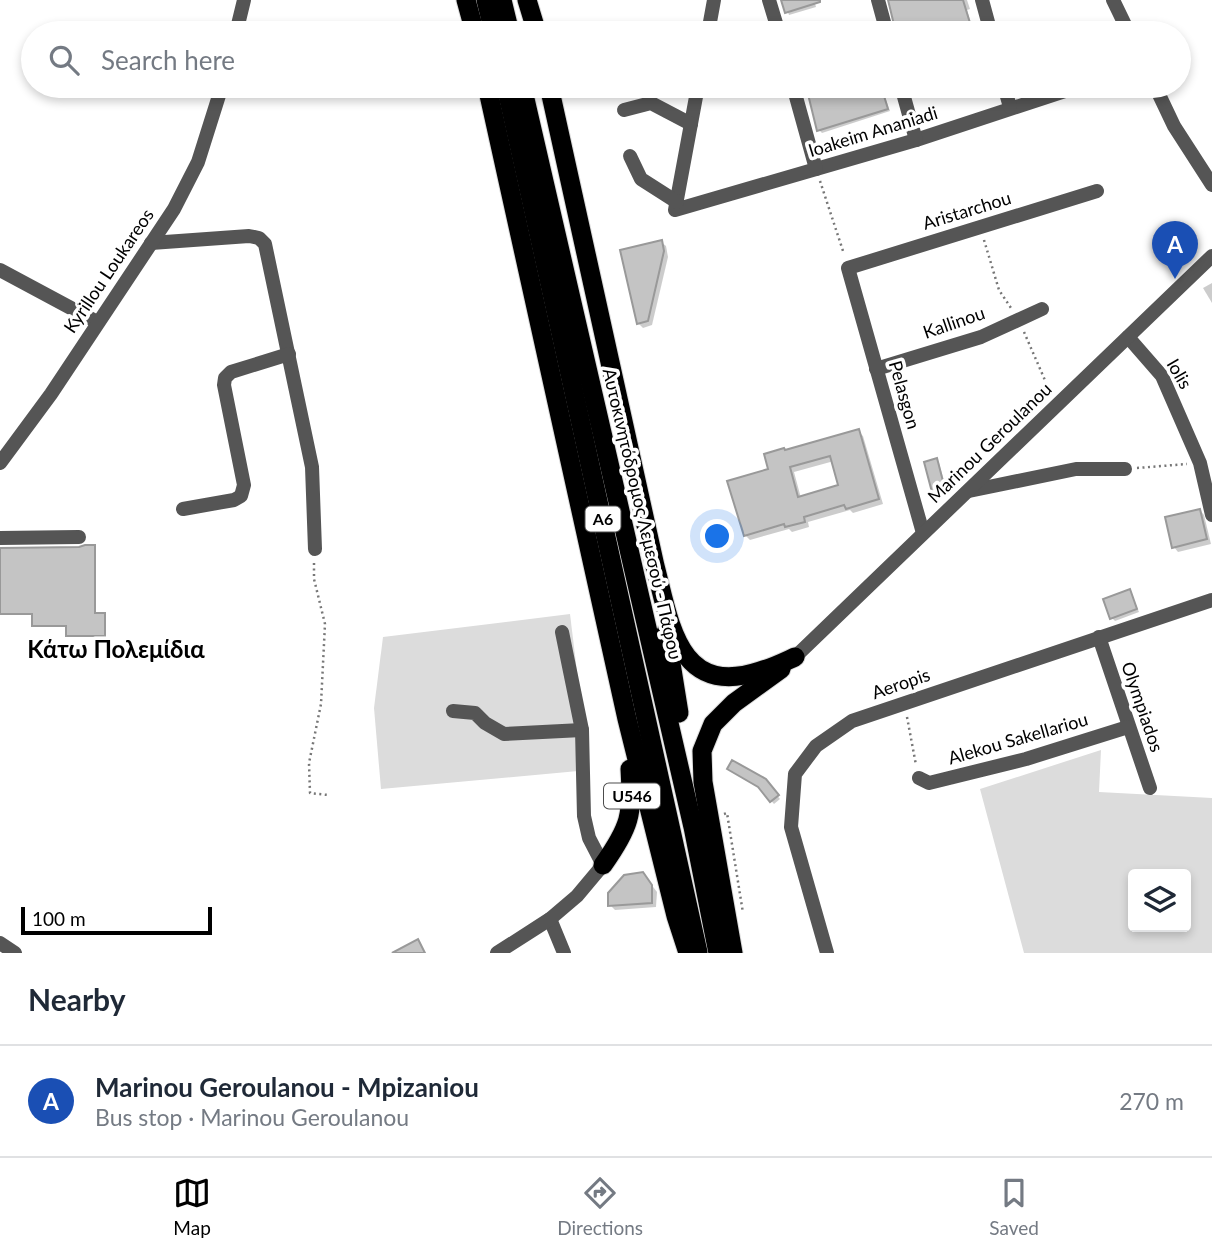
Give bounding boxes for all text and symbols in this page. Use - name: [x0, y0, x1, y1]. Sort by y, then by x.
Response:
- search box: [21, 21, 1191, 98]
- icon: search: [45, 41, 83, 79]
- text: Search here: [101, 44, 235, 76]
- street label: Ioakeim Ananiadi: [805, 101, 940, 161]
- street label: Aristarchou: [920, 186, 1014, 234]
- street label: Kyrillou Loukareos: [58, 204, 158, 337]
- pin: A: [1152, 221, 1198, 279]
- street label: Kallinou: [920, 301, 987, 343]
- street label: Iolis: [1163, 354, 1197, 393]
- street label: Pelasgon: [885, 358, 925, 432]
- street label: Αυτοκινητόδρομος Λεμεσού - Πάφου: [599, 366, 687, 662]
- street label: Marinou Geroulanou: [923, 378, 1056, 507]
- road number: A6: [586, 506, 620, 532]
- your location: [700, 519, 734, 553]
- district label: Κάτω Πολεμίδια: [27, 634, 205, 663]
- street label: Olympiados: [1117, 659, 1169, 755]
- street label: Aeropis: [869, 663, 933, 703]
- street label: Alekou Sakellariou: [945, 708, 1090, 769]
- road number: U546: [604, 783, 660, 808]
- map controls: [1128, 869, 1191, 932]
- button: layers: [1128, 869, 1191, 932]
- scale bar: [21, 904, 212, 936]
- text: 100 m: [32, 907, 86, 930]
- text: Nearby: [28, 981, 126, 1017]
- text: Marinou Geroulanou - Mpizaniou: [95, 1071, 479, 1103]
- text: A: [43, 1087, 59, 1115]
- text: 270 m: [1119, 1087, 1184, 1115]
- text: Bus stop · Marinou Geroulanou: [95, 1103, 409, 1131]
- tab: Map: [173, 1174, 211, 1239]
- tab: Directions: [557, 1174, 643, 1239]
- tab: Saved: [989, 1174, 1039, 1239]

